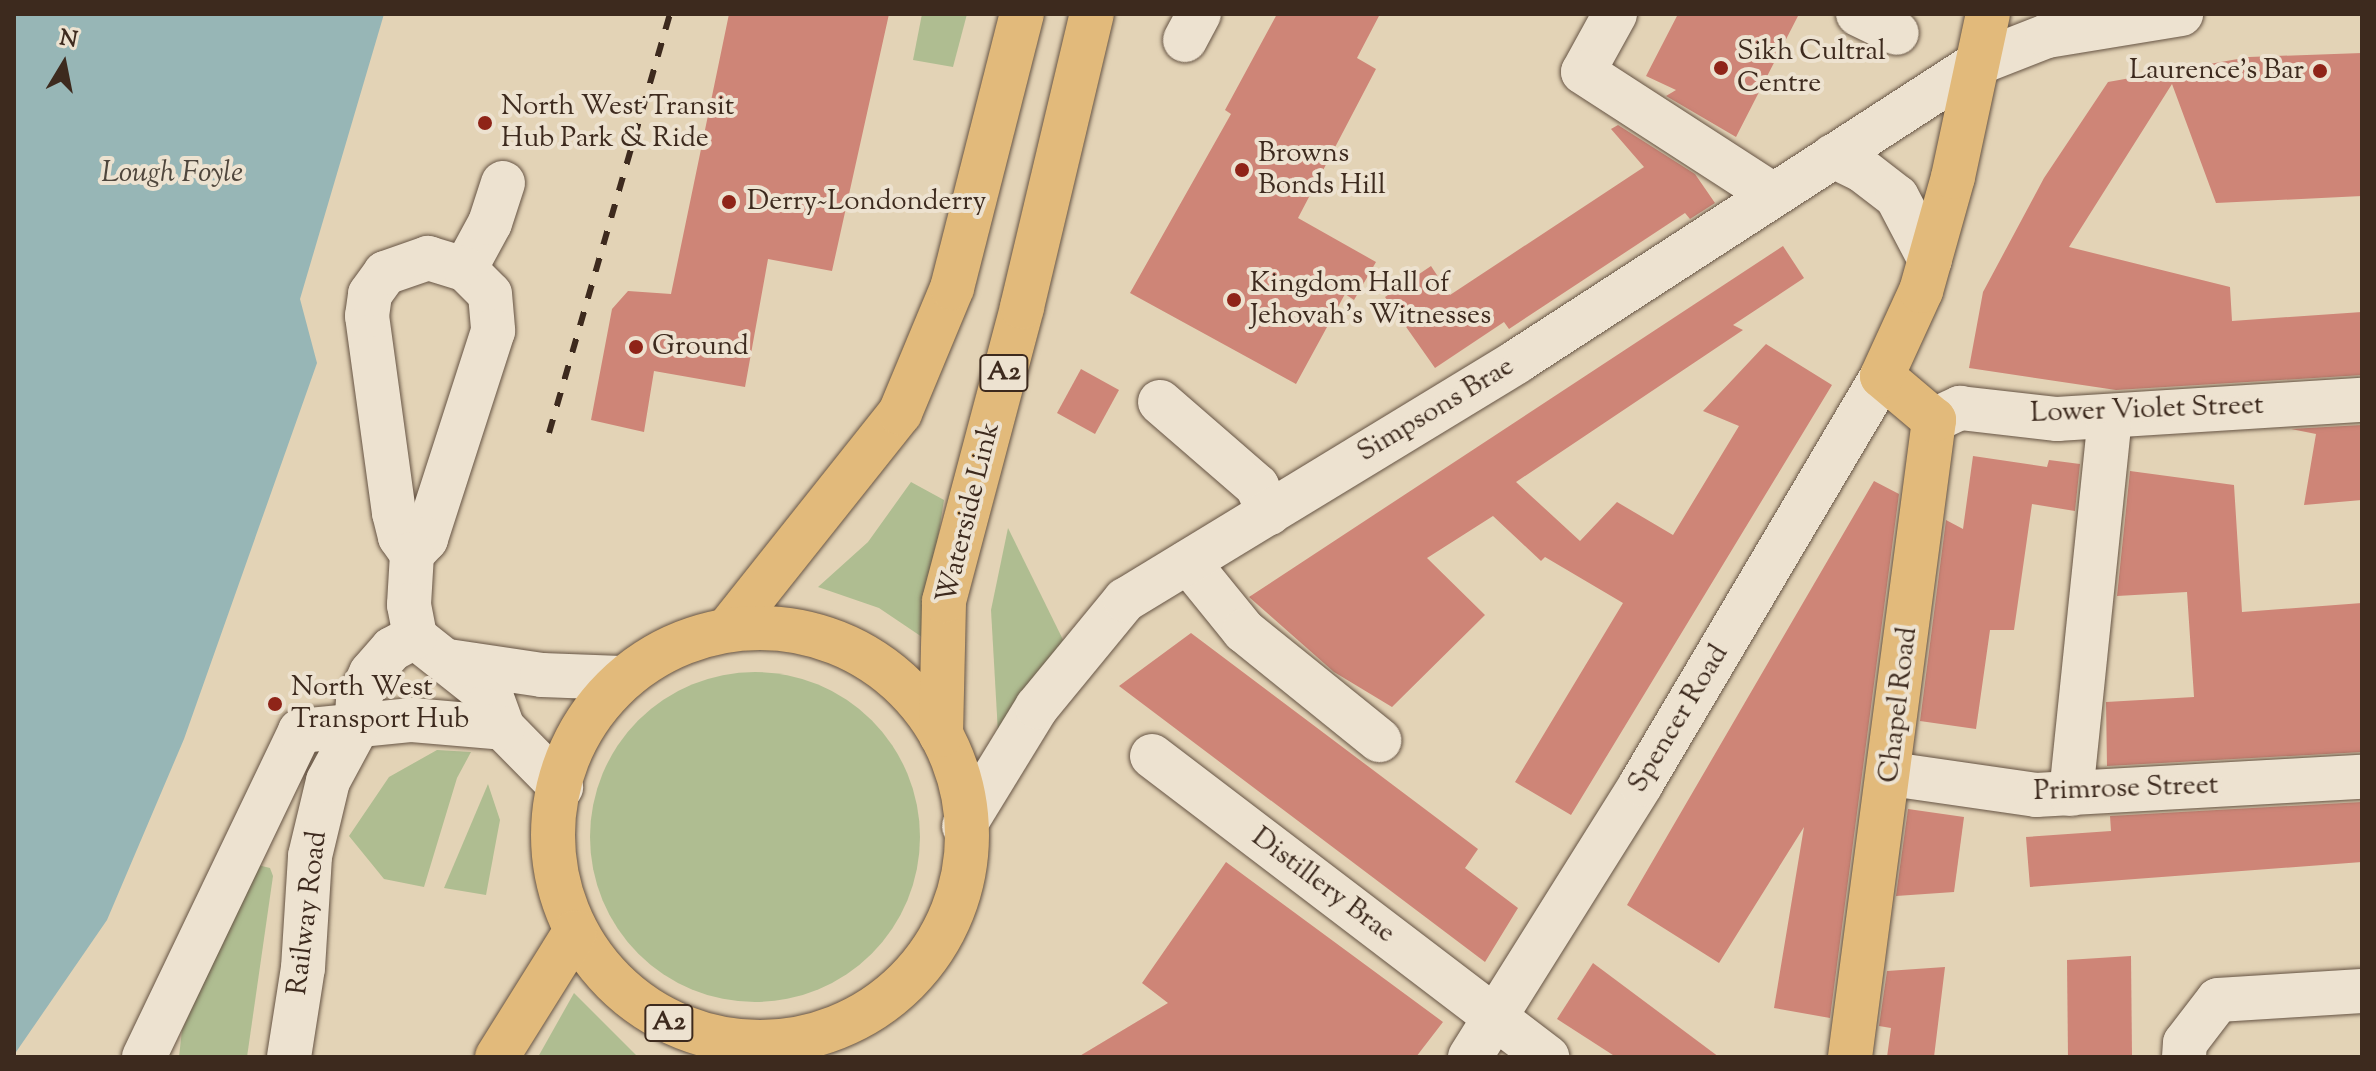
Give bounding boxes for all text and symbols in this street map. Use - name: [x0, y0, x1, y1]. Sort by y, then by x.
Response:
- text: N: [57, 23, 80, 58]
- north arrow: [24, 24, 104, 104]
- place label: Sikh Cultral Centre: [1737, 35, 1886, 101]
- place label: Laurence's Bar: [2129, 54, 2304, 88]
- marker: Sikh Cultral Centre: [1712, 59, 1730, 77]
- marker: Laurence's Bar: [2311, 62, 2329, 80]
- place label: North West Transit Hub Park & Ride: [501, 90, 734, 156]
- marker: North West Transit Hub Park & Ride: [476, 114, 494, 132]
- place label: Browns Bonds Hill: [1258, 137, 1386, 203]
- water label: Lough Foyle: [101, 156, 243, 192]
- marker: Browns Bonds Hill: [1233, 161, 1251, 179]
- place label: Derry~Londonderry: [747, 185, 986, 219]
- marker: Derry~Londonderry: [718, 191, 740, 213]
- place label: Kingdom Hall of Jehovah's Witnesses: [1250, 267, 1491, 333]
- marker: Kingdom Hall of Jehovah's Witnesses: [1225, 291, 1243, 309]
- place label: Ground: [652, 330, 749, 364]
- marker: Ground: [627, 338, 645, 356]
- street label: Simpsons Brae: [1352, 350, 1520, 470]
- road number: A2: [978, 351, 1030, 395]
- street label: Lower Violet Street: [2030, 389, 2264, 431]
- street label: Waterside Link: [930, 419, 1008, 607]
- street label: Chapel Road: [1873, 625, 1925, 785]
- street label: Spencer Road: [1622, 639, 1736, 799]
- place label: North West Transport Hub: [291, 671, 469, 737]
- marker: North West Transport Hub: [266, 695, 284, 713]
- street label: Primrose Street: [2033, 769, 2219, 809]
- street label: Distillery Brae: [1245, 821, 1401, 951]
- street label: Railway Road: [281, 829, 335, 997]
- road number: A2: [643, 1001, 695, 1045]

